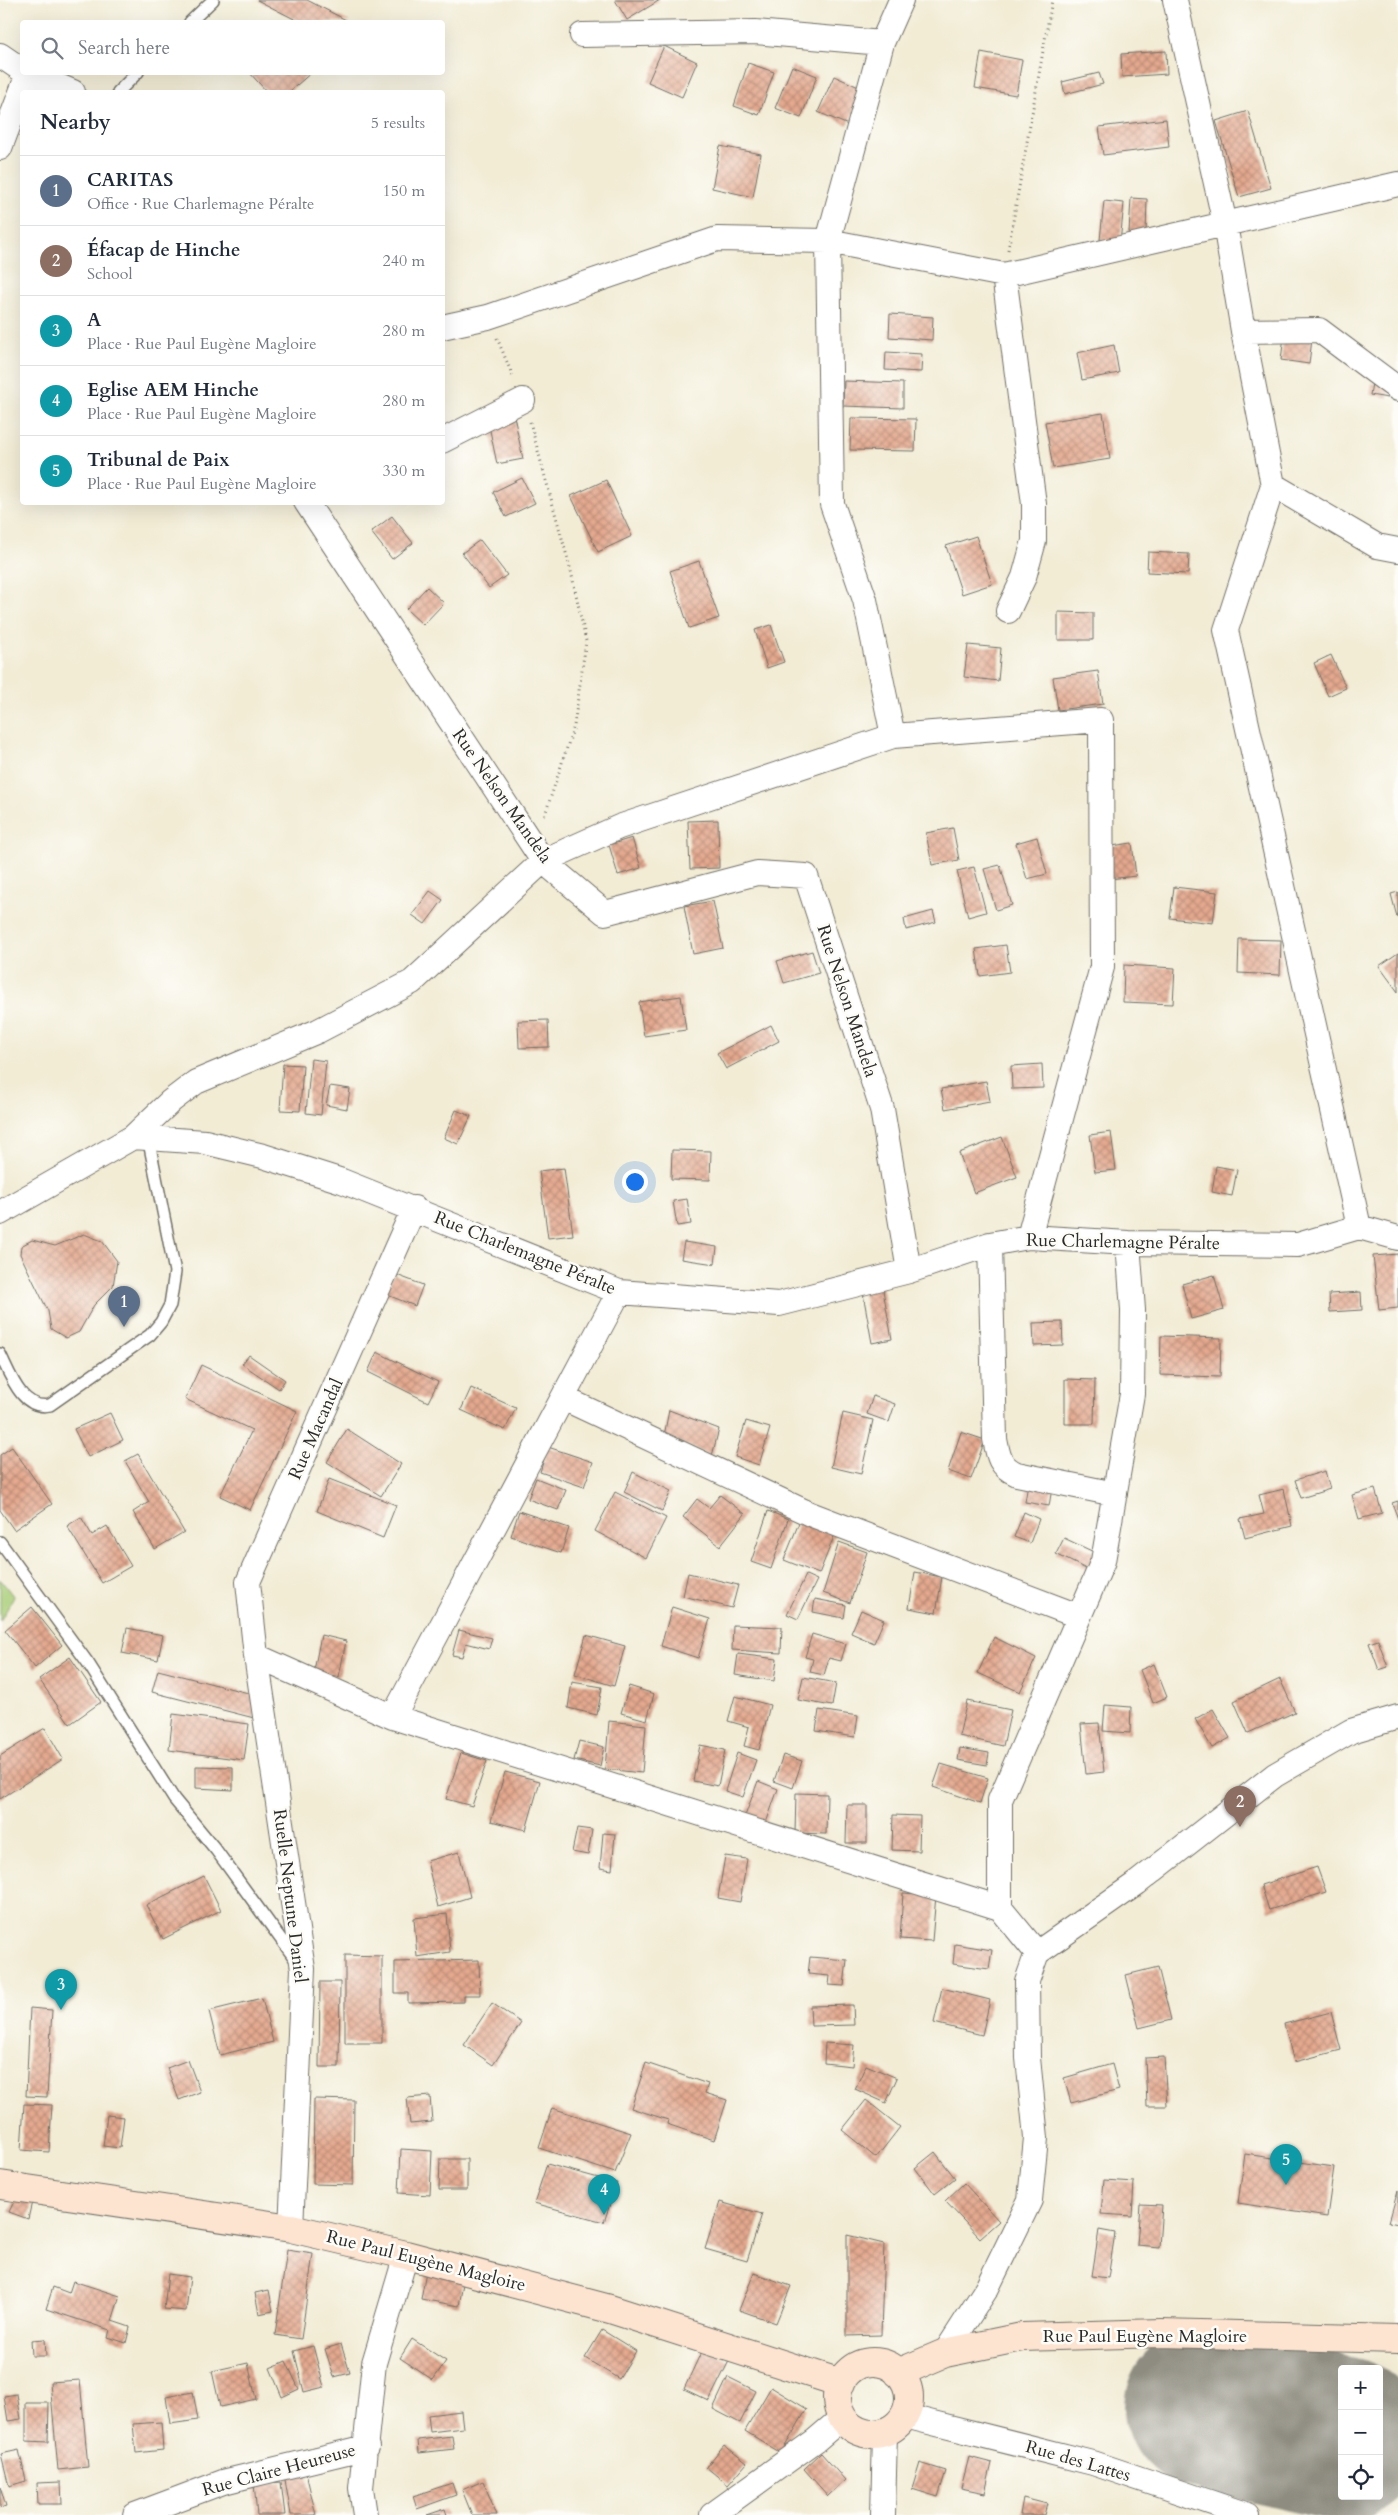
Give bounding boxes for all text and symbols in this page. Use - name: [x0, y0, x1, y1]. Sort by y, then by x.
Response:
- search box: [20, 20, 445, 75]
- icon: search: [38, 34, 66, 62]
- text: Search here: [78, 35, 170, 61]
- text: Nearby: [40, 108, 111, 137]
- text: 5 results: [371, 112, 425, 134]
- text: CARITAS: [87, 167, 173, 193]
- text: 1: [52, 180, 60, 202]
- text: 150 m: [383, 180, 425, 202]
- text: Office · Rue Charlemagne Péralte: [87, 193, 314, 215]
- text: Éfacap de Hinche: [87, 237, 240, 263]
- text: 2: [52, 250, 60, 272]
- text: 240 m: [383, 250, 425, 272]
- text: School: [87, 263, 132, 285]
- text: A: [87, 307, 101, 333]
- text: 3: [52, 320, 60, 342]
- text: 280 m: [383, 320, 425, 342]
- text: Place · Rue Paul Eugène Magloire: [87, 333, 316, 355]
- text: Eglise AEM Hinche: [87, 377, 259, 403]
- text: 4: [52, 390, 60, 412]
- text: 280 m: [383, 390, 425, 412]
- text: Place · Rue Paul Eugène Magloire: [87, 403, 316, 425]
- text: Tribunal de Paix: [87, 447, 230, 473]
- text: 5: [52, 460, 60, 482]
- text: 330 m: [383, 460, 425, 482]
- text: Place · Rue Paul Eugène Magloire: [87, 473, 316, 495]
- street label: Rue Nelson Mandela: [446, 724, 558, 869]
- street label: Rue Nelson Mandela: [810, 921, 884, 1081]
- your location: [622, 1169, 648, 1195]
- street label: Rue Charlemagne Péralte: [430, 1205, 620, 1301]
- street label: Rue Charlemagne Péralte: [1026, 1228, 1220, 1256]
- pin: 1: [108, 1286, 140, 1327]
- street label: Rue Macandal: [283, 1374, 350, 1484]
- pin: 2: [1224, 1786, 1256, 1827]
- street label: Ruelle Neptune Daniel: [267, 1808, 313, 1985]
- pin: 3: [45, 1969, 77, 2010]
- pin: 5: [1270, 2144, 1302, 2185]
- pin: 4: [588, 2174, 620, 2215]
- street label: Rue Paul Eugène Magloire: [324, 2224, 528, 2298]
- street label: Rue Paul Eugène Magloire: [1043, 2324, 1247, 2349]
- map controls: [1338, 2365, 1383, 2500]
- button: +: [1338, 2365, 1383, 2410]
- button: −: [1338, 2410, 1383, 2455]
- street label: Rue des Lattes: [1023, 2434, 1133, 2488]
- street label: Rue Claire Heureuse: [199, 2437, 359, 2503]
- button: locate: [1338, 2455, 1383, 2500]

